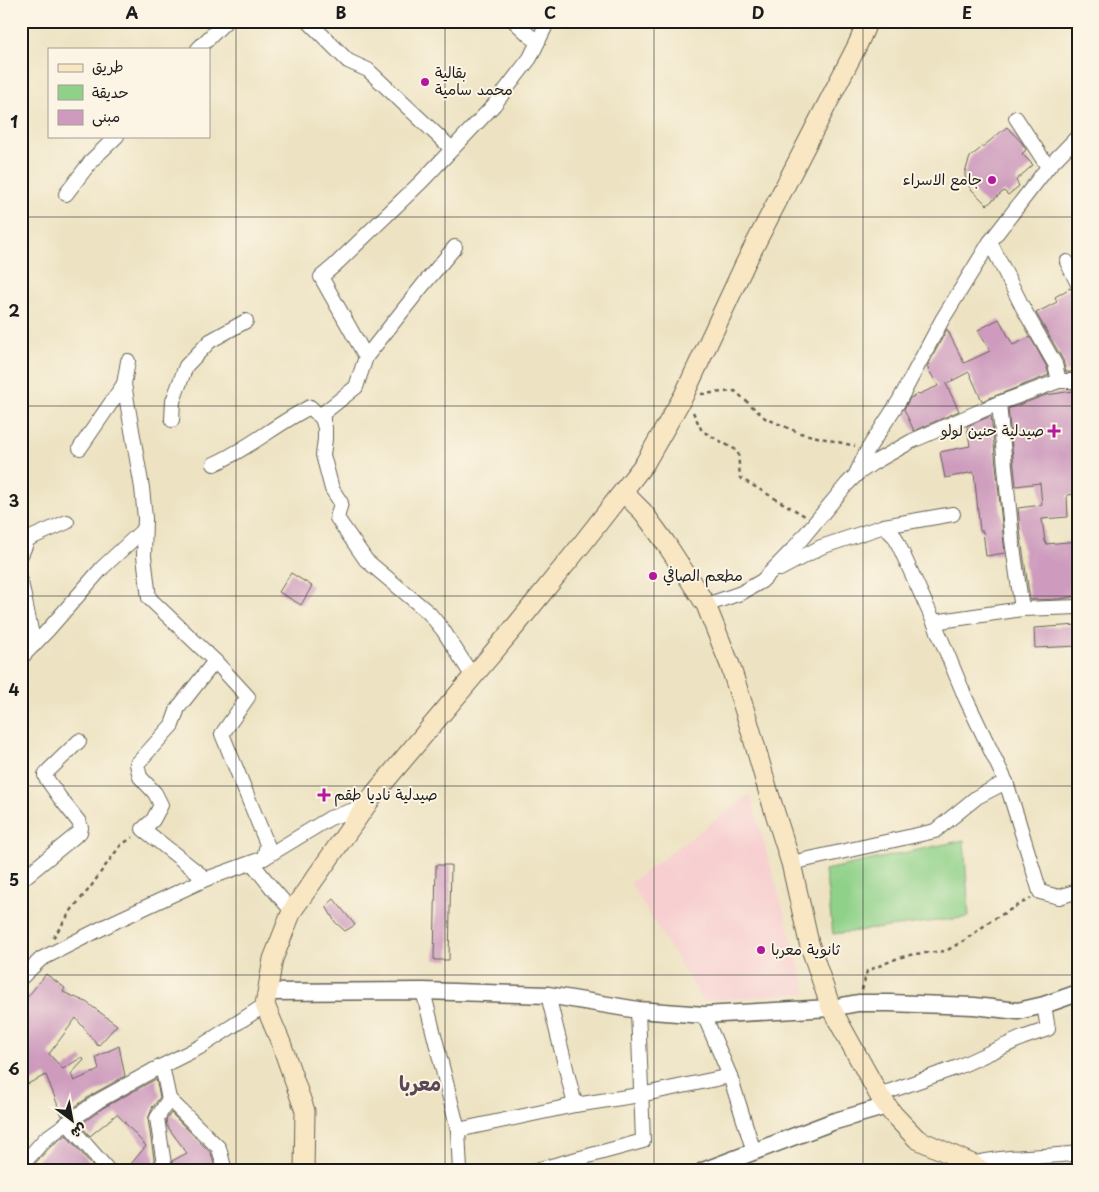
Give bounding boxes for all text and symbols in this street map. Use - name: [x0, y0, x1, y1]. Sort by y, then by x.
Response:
- text: A: [126, 0, 139, 24]
- text: B: [336, 0, 347, 24]
- text: C: [544, 0, 556, 24]
- text: D: [752, 0, 764, 24]
- text: E: [962, 0, 972, 24]
- legend: [48, 48, 210, 138]
- text: طريق: [92, 54, 124, 77]
- place label: بقالية محمد سامية: [435, 60, 513, 100]
- marker: بقالية محمد سامية: [419, 76, 431, 88]
- text: حديقة: [92, 80, 129, 103]
- text: مبنى: [92, 104, 120, 127]
- text: 1: [10, 109, 18, 133]
- place label: جامع الاسراء: [903, 167, 982, 191]
- marker: جامع الاسراء: [986, 174, 998, 186]
- text: 2: [8, 298, 20, 322]
- place label: صيدلية حنين لولو: [940, 418, 1044, 441]
- marker: صيدلية حنين لولو: [1048, 425, 1060, 437]
- text: 3: [9, 488, 19, 512]
- place label: مطعم الصافي: [663, 563, 743, 588]
- marker: مطعم الصافي: [647, 570, 659, 582]
- text: 4: [9, 677, 20, 701]
- place label: صيدلية ناديا طقم: [334, 782, 438, 807]
- marker: صيدلية ناديا طقم: [318, 789, 330, 801]
- text: 5: [9, 867, 19, 891]
- place label: ثانوية معربا: [771, 937, 841, 960]
- marker: ثانوية معربا: [755, 944, 767, 956]
- text: 6: [8, 1056, 20, 1080]
- district label: معربا: [399, 1068, 441, 1098]
- north arrow: [48, 1094, 98, 1144]
- text: ش: [67, 1118, 91, 1144]

